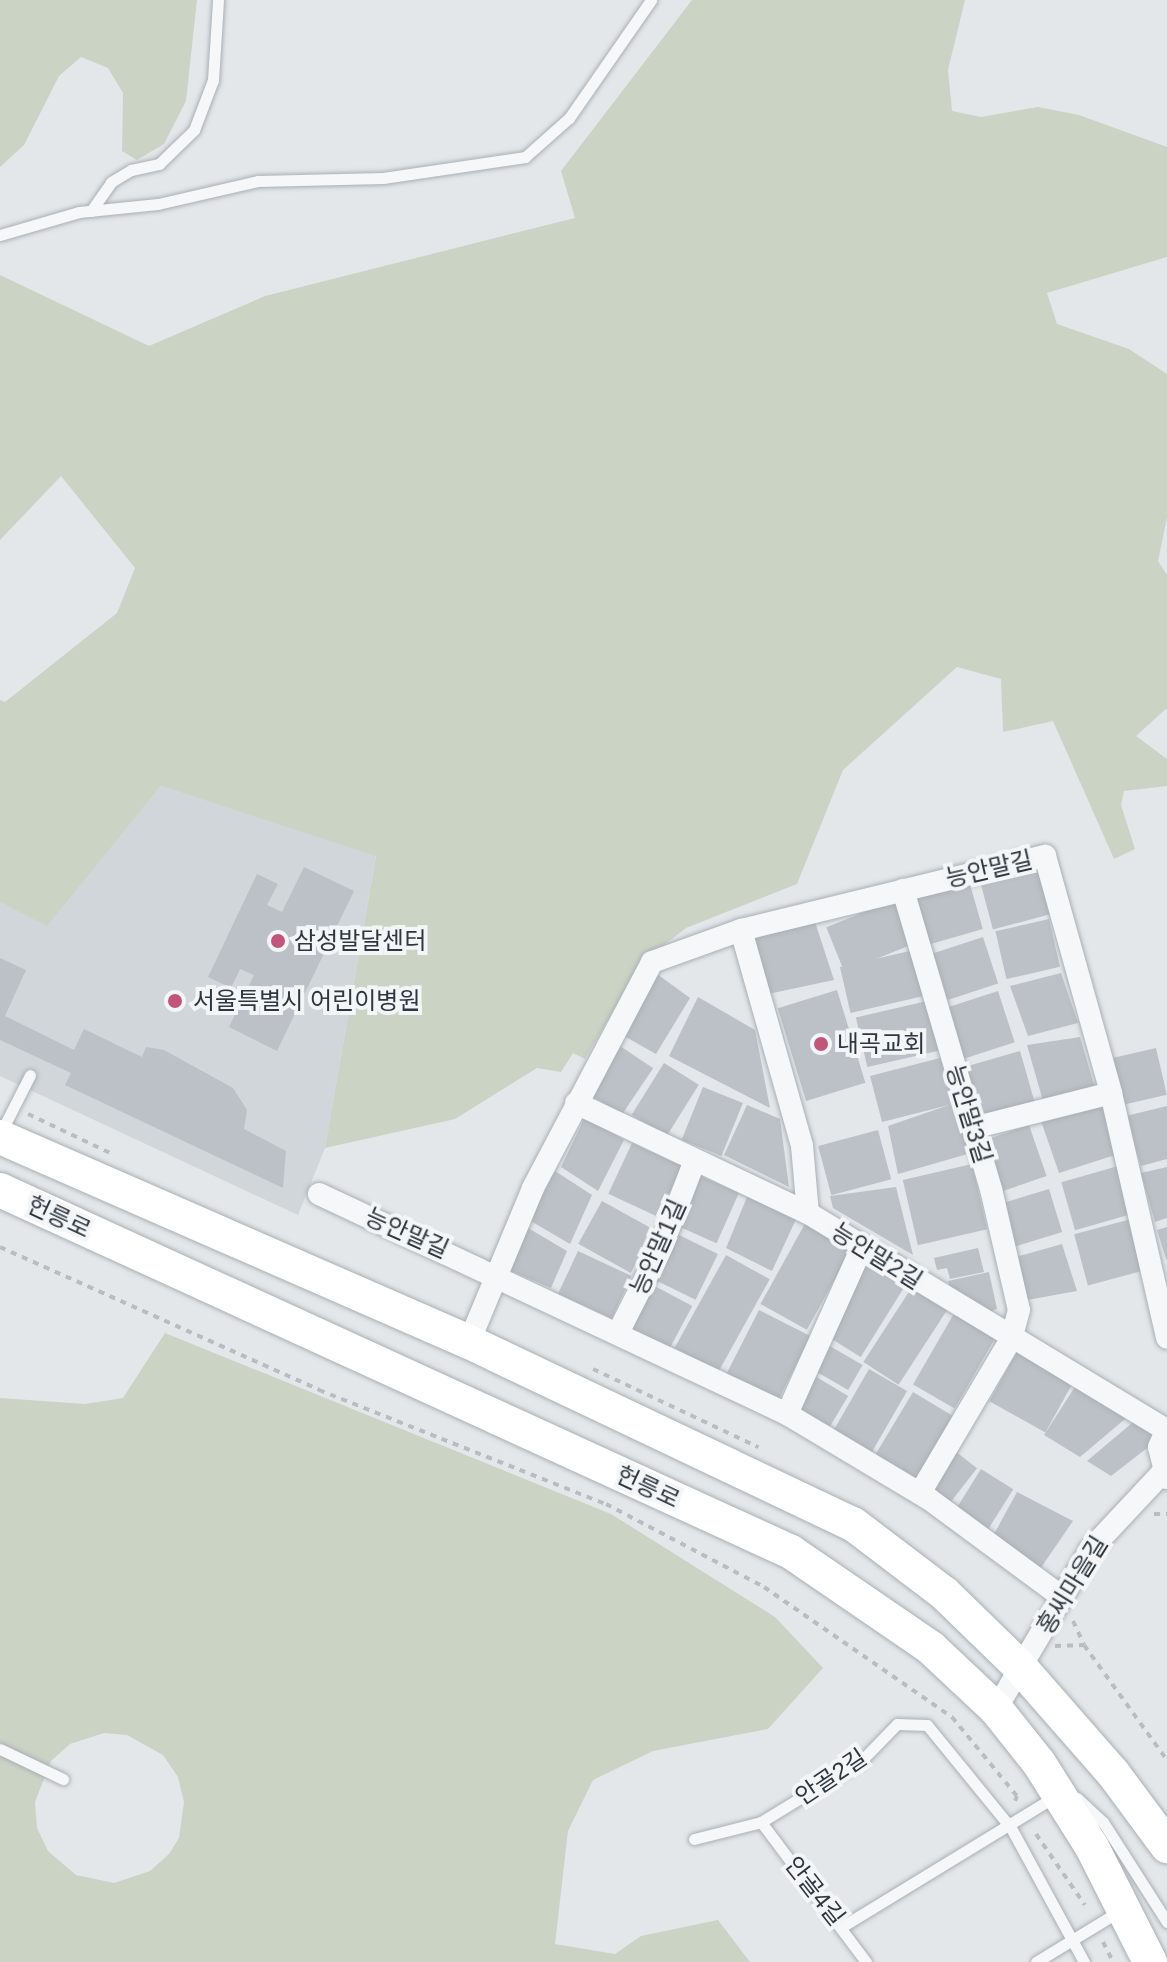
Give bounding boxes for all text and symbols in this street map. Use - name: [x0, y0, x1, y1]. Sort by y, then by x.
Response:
- street label: 능안말길: [943, 845, 1035, 893]
- place label: 삼성발달센터: [294, 927, 426, 955]
- marker: 삼성발달센터: [269, 932, 287, 950]
- place label: 서울특별시 어린이병원: [193, 987, 420, 1015]
- marker: 서울특별시 어린이병원: [164, 990, 186, 1012]
- place label: 내곡교회: [837, 1030, 925, 1058]
- marker: 내곡교회: [812, 1035, 830, 1053]
- street label: 능안말3길: [940, 1061, 998, 1167]
- street label: 헌릉로: [23, 1190, 95, 1244]
- street label: 능안말1길: [624, 1195, 692, 1299]
- street label: 능안말길: [361, 1202, 453, 1264]
- street label: 능안말2길: [826, 1217, 928, 1295]
- street label: 헌릉로: [612, 1460, 684, 1514]
- street label: 홍씨마을길: [1031, 1531, 1113, 1639]
- street label: 안골2길: [790, 1743, 872, 1811]
- street label: 안골4길: [779, 1851, 851, 1931]

